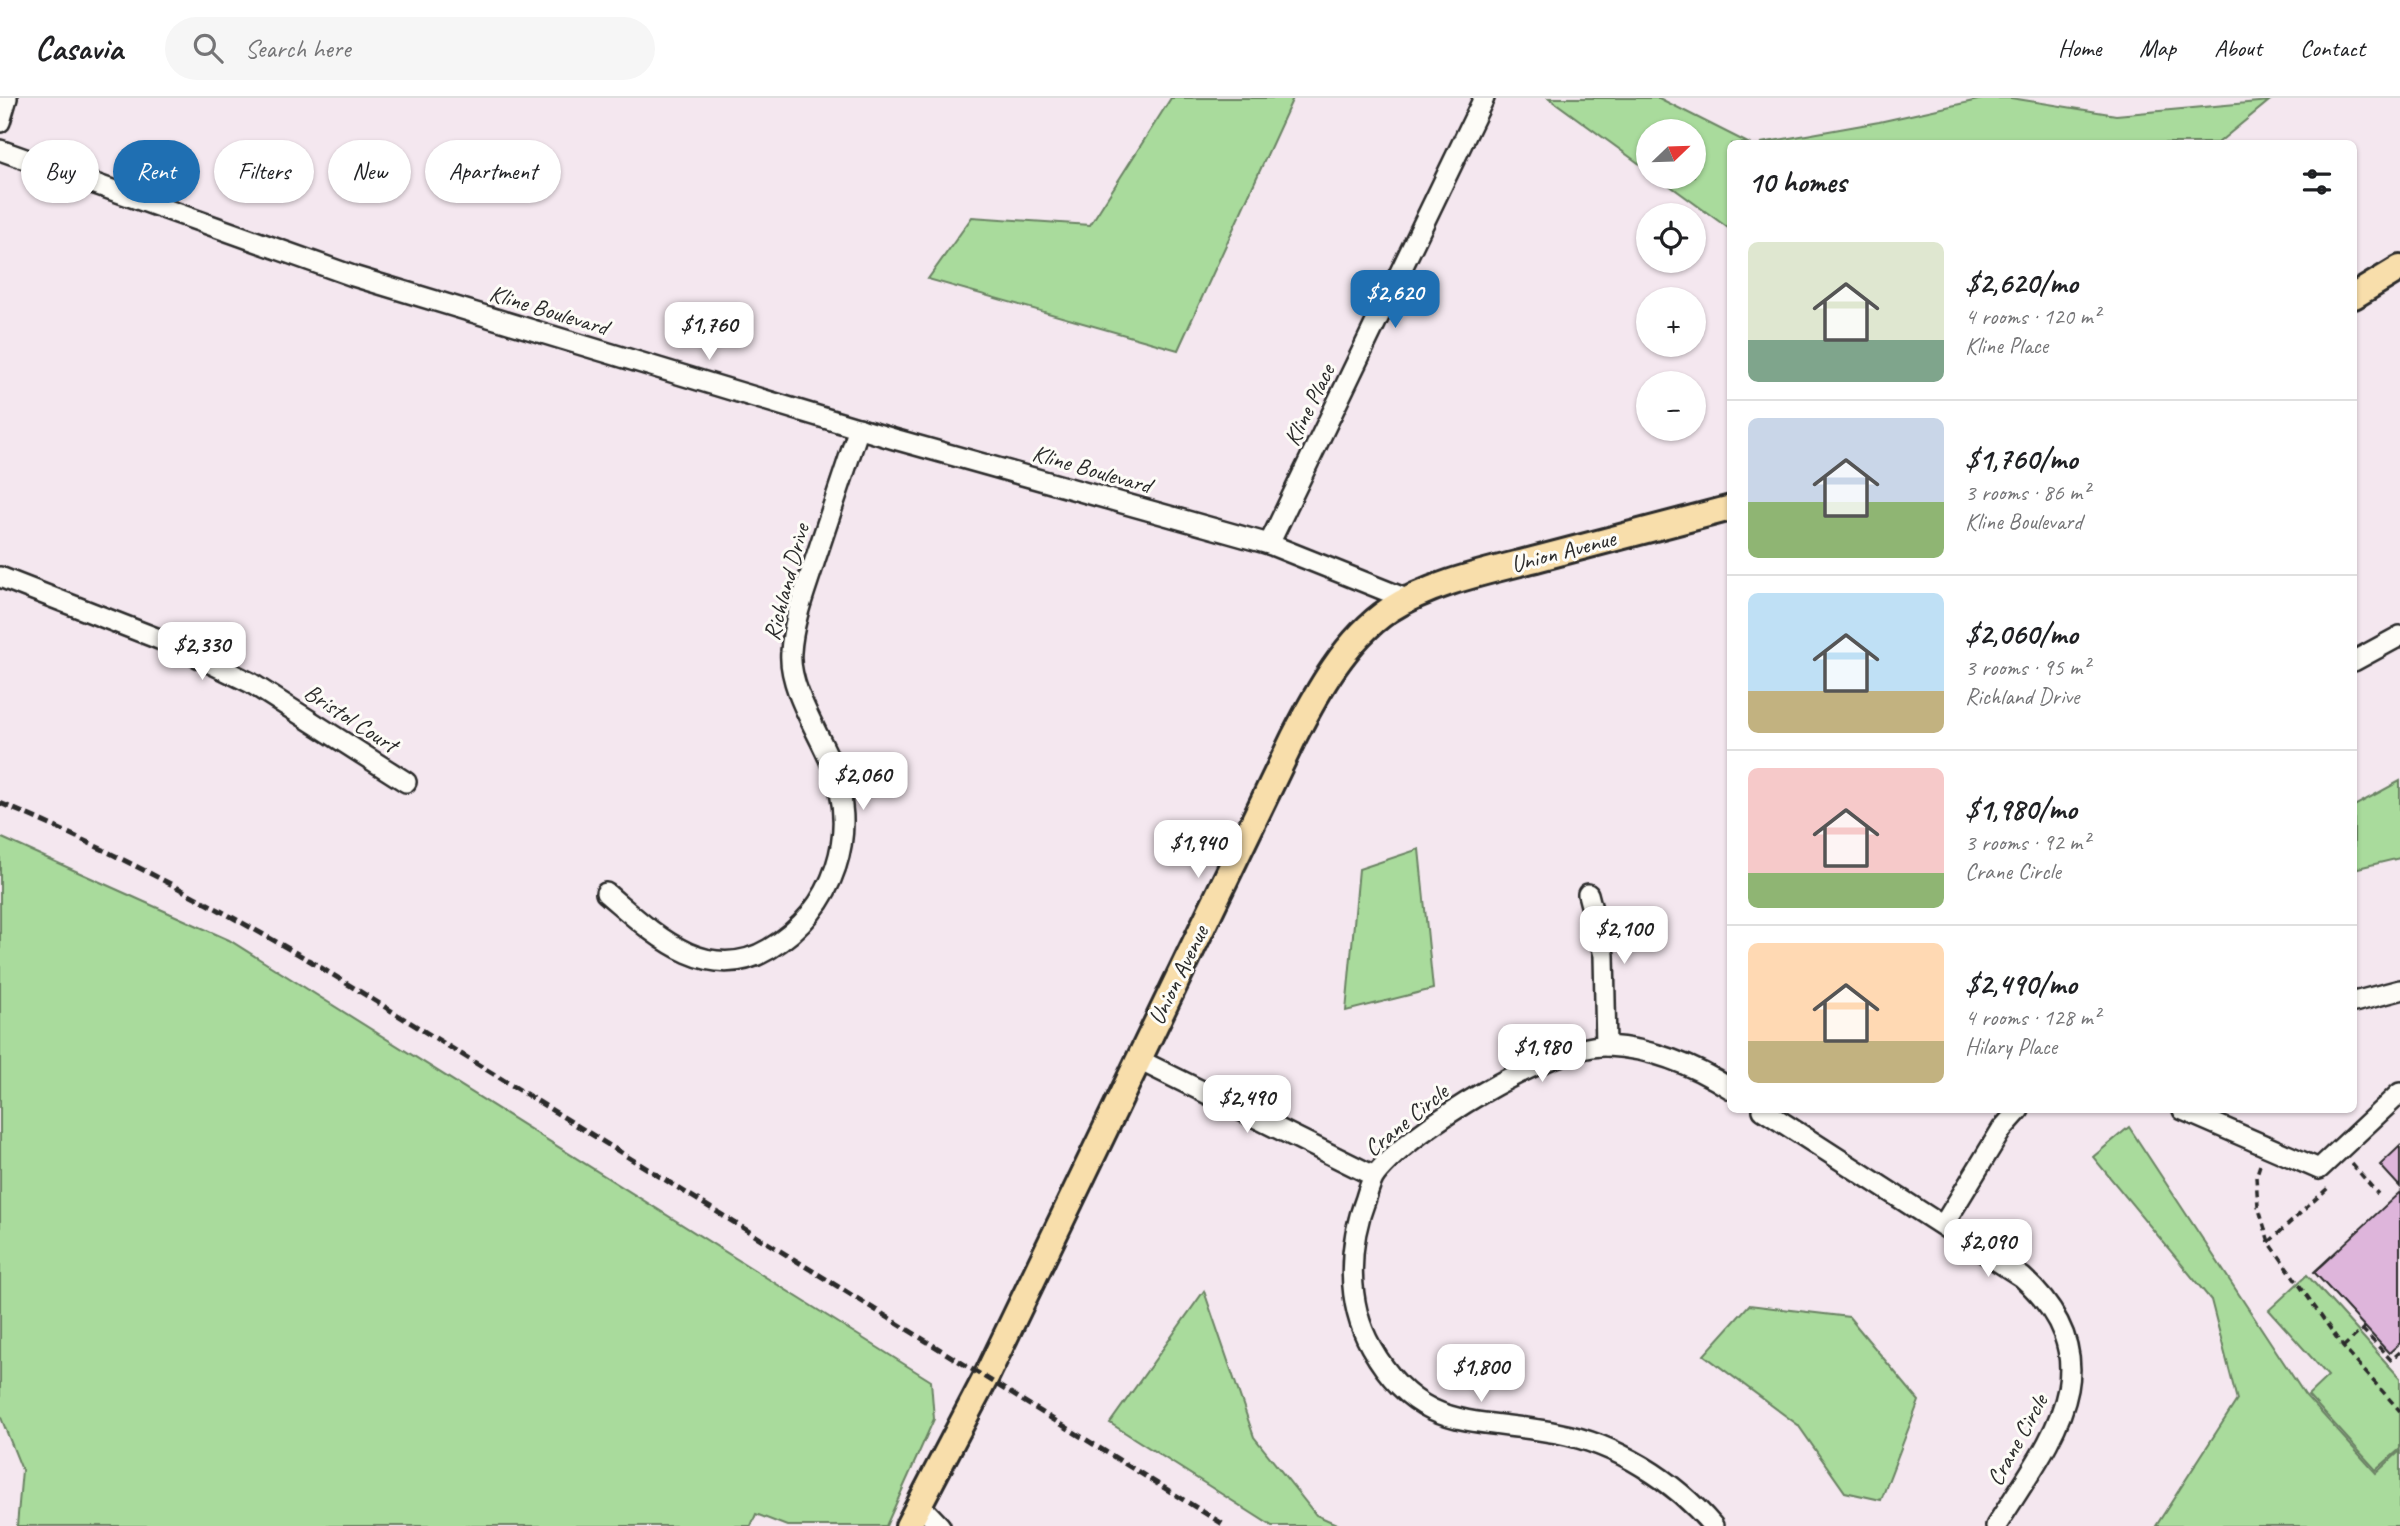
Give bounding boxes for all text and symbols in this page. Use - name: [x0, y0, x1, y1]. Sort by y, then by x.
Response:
- search box: [165, 17, 655, 80]
- text: Casavia: [35, 27, 123, 69]
- icon: search: [189, 29, 227, 67]
- text: Search here: [245, 32, 351, 65]
- text: Home: [2058, 33, 2101, 63]
- text: Map: [2139, 33, 2176, 63]
- text: About: [2214, 33, 2262, 63]
- text: Contact: [2300, 33, 2365, 63]
- north arrow: [1636, 119, 1706, 189]
- map controls: [1636, 119, 1706, 441]
- chip: Buy: [21, 140, 99, 203]
- chip: Rent: [113, 140, 200, 203]
- chip: Filters: [214, 140, 314, 203]
- chip: New: [328, 140, 411, 203]
- chip: Apartment: [425, 140, 561, 203]
- text: 10 homes: [1748, 163, 1846, 201]
- icon: filters: [2298, 163, 2336, 201]
- button: locate: [1636, 203, 1706, 273]
- text: $2,620/mo: [1965, 264, 2078, 302]
- icon: home: [1804, 270, 1888, 354]
- pin: $2,620: [1338, 271, 1452, 330]
- street label: Kline Boulevard: [486, 278, 615, 343]
- text: $2,620: [1367, 278, 1423, 307]
- button: +: [1636, 287, 1706, 357]
- pin: $1,760: [652, 302, 766, 362]
- text: 4 rooms · 120 m²: [1965, 302, 2100, 331]
- text: $1,760: [681, 310, 737, 339]
- text: Kline Place: [1965, 331, 2048, 360]
- street label: Kline Place: [1277, 357, 1342, 451]
- button: −: [1636, 371, 1706, 441]
- street label: Kline Boulevard: [1029, 438, 1158, 501]
- text: $1,760/mo: [1965, 440, 2077, 478]
- icon: home: [1804, 446, 1888, 530]
- text: 3 rooms · 86 m²: [1965, 478, 2089, 507]
- text: Kline Boulevard: [1965, 507, 2082, 536]
- street label: Richland Drive: [756, 518, 816, 643]
- street label: Union Avenue: [1507, 522, 1621, 579]
- text: $2,060/mo: [1965, 615, 2078, 653]
- icon: home: [1804, 621, 1888, 705]
- pin: $2,330: [145, 622, 259, 682]
- text: $2,330: [174, 630, 230, 659]
- text: 3 rooms · 95 m²: [1965, 653, 2089, 682]
- street label: Bristol Court: [299, 677, 406, 761]
- text: Richland Drive: [1965, 682, 2079, 711]
- pin: $2,060: [806, 752, 920, 812]
- text: $2,060: [835, 760, 891, 789]
- text: $1,980/mo: [1965, 790, 2077, 828]
- icon: home: [1804, 796, 1888, 880]
- pin: $1,940: [1141, 820, 1255, 880]
- text: $1,940: [1170, 828, 1226, 857]
- text: 3 rooms · 92 m²: [1965, 828, 2089, 857]
- text: Crane Circle: [1965, 857, 2061, 886]
- pin: $2,100: [1567, 906, 1681, 966]
- text: $2,100: [1596, 914, 1652, 943]
- street label: Union Avenue: [1141, 918, 1216, 1030]
- text: $2,490/mo: [1965, 965, 2077, 1003]
- icon: home: [1804, 971, 1888, 1055]
- text: 4 rooms · 128 m²: [1965, 1003, 2100, 1032]
- pin: $1,980: [1485, 1024, 1599, 1084]
- text: $1,980: [1514, 1032, 1570, 1061]
- text: Hilary Place: [1965, 1032, 2057, 1061]
- pin: $2,490: [1190, 1076, 1304, 1135]
- street label: Crane Circle: [1358, 1076, 1456, 1163]
- text: $2,490: [1219, 1083, 1275, 1112]
- pin: $2,090: [1931, 1220, 2045, 1279]
- text: $2,090: [1960, 1227, 2016, 1256]
- pin: $1,800: [1424, 1344, 1538, 1404]
- text: $1,800: [1453, 1352, 1509, 1381]
- street label: Crane Circle: [1980, 1387, 2055, 1491]

